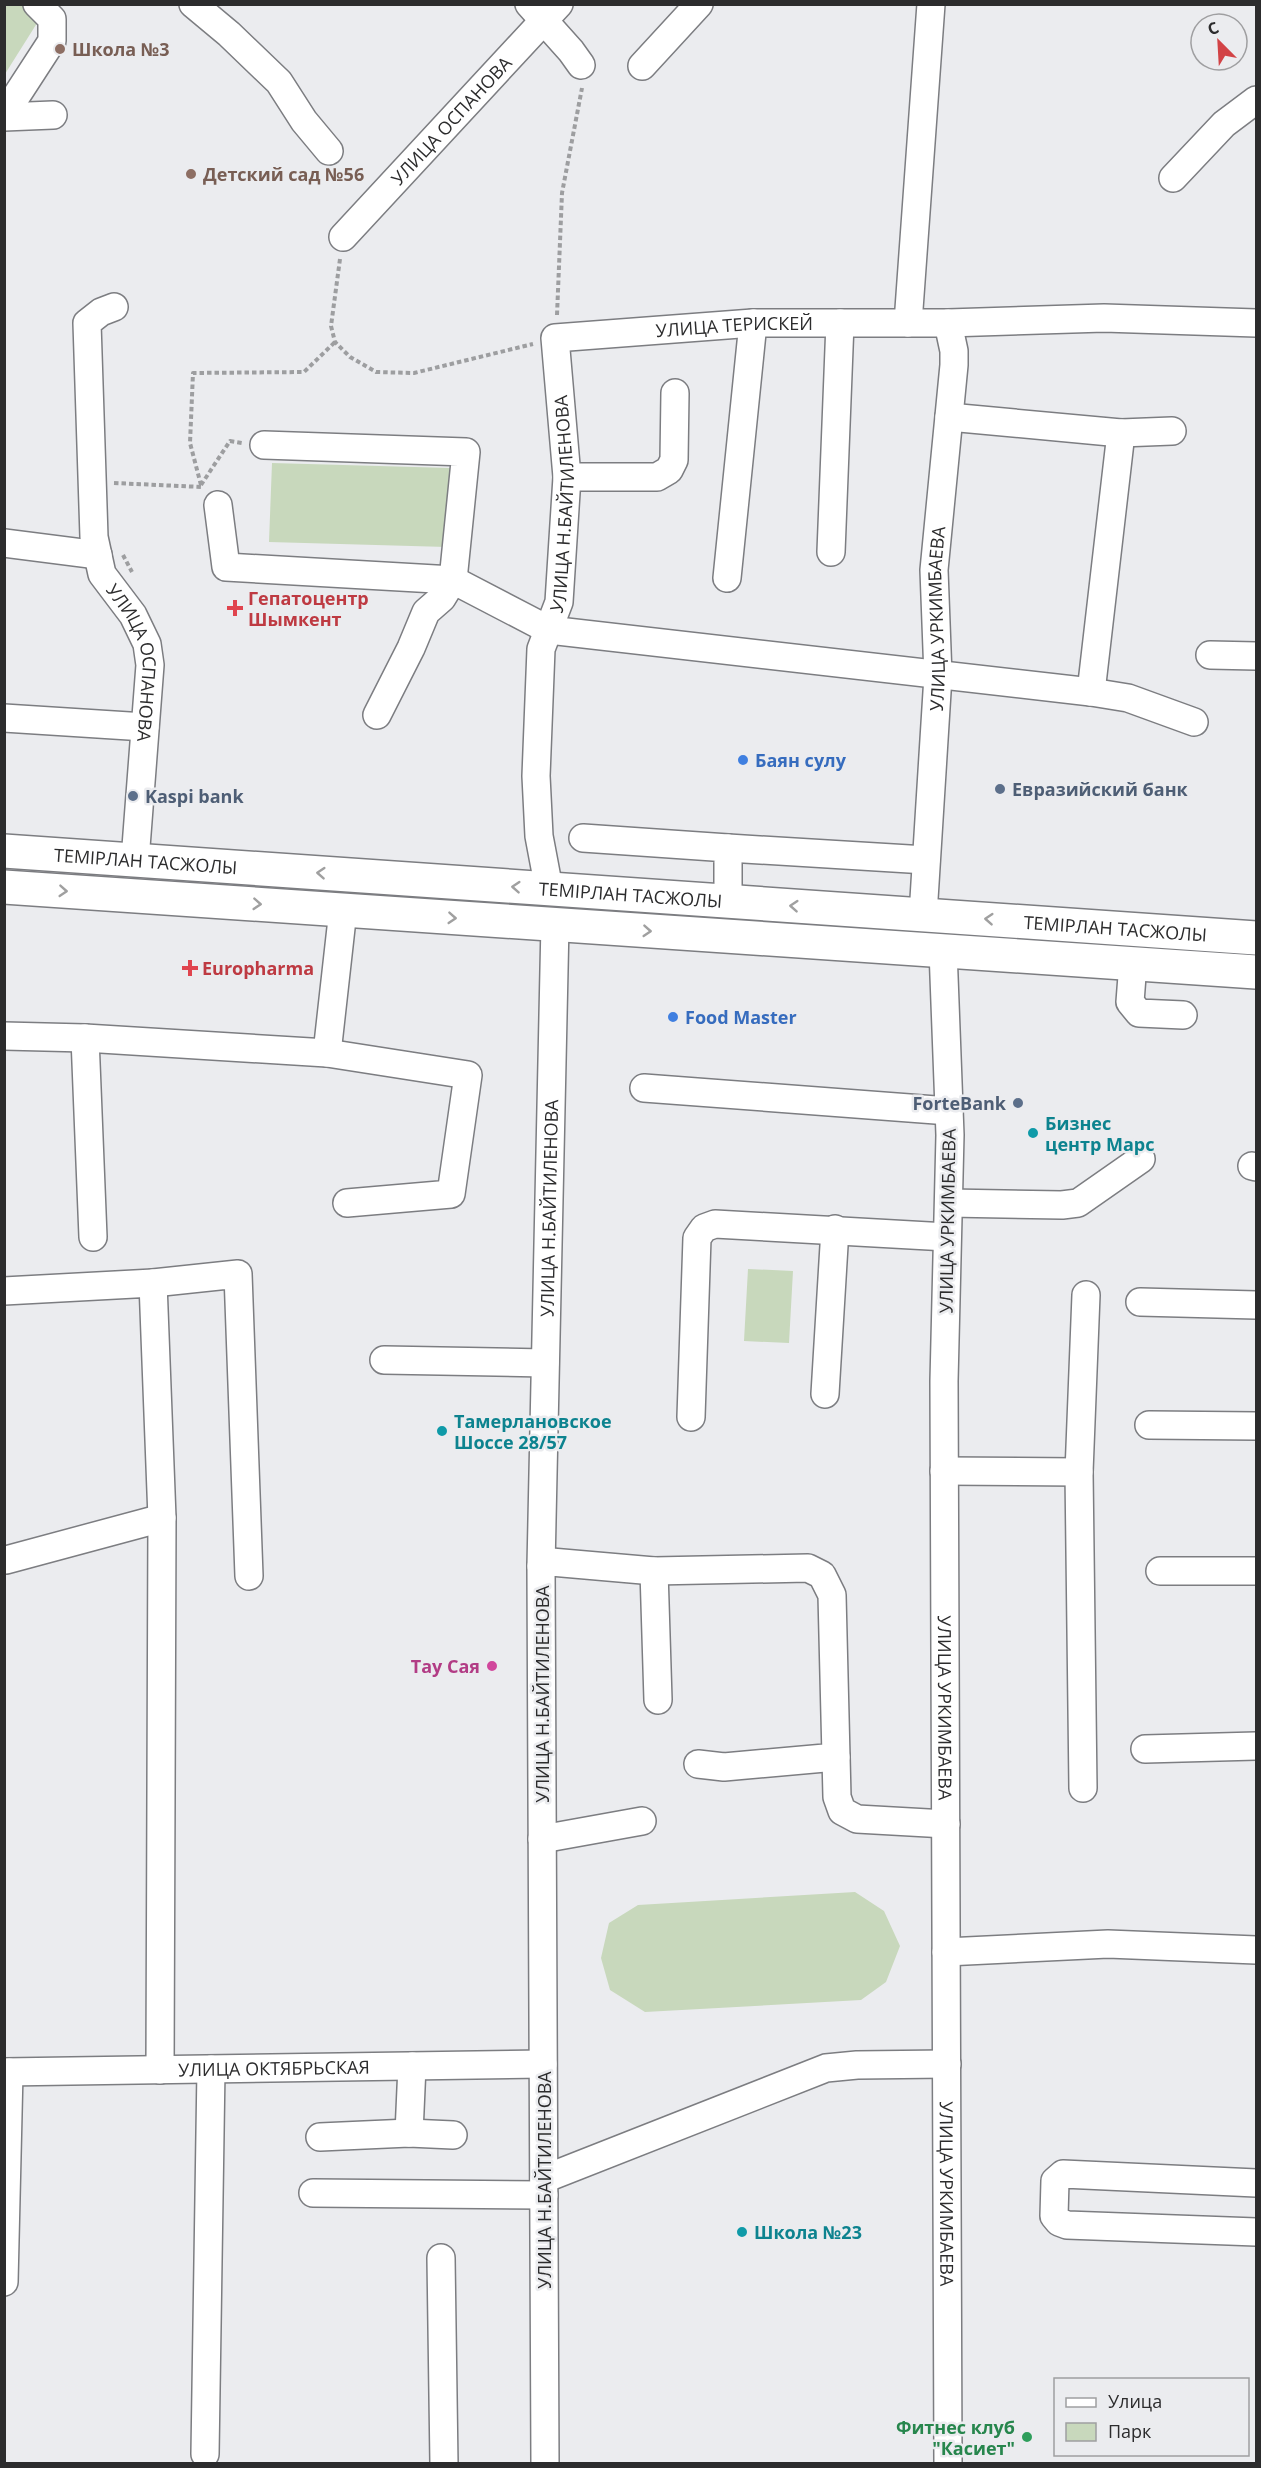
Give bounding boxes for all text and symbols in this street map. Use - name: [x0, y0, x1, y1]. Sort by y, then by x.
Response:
- north arrow: [1189, 12, 1249, 72]
- text: С: [1204, 16, 1222, 40]
- place label: Школа №3: [72, 37, 170, 61]
- marker: Школа №3: [53, 42, 67, 56]
- street label: УЛИЦА ОСПАНОВА: [386, 51, 517, 190]
- place label: Детский сад №56: [203, 162, 364, 186]
- marker: Детский сад №56: [184, 167, 198, 181]
- street label: УЛИЦА ТЕРИСКЕЙ: [655, 311, 813, 342]
- street label: УЛИЦА Н.БАЙТИЛЕНОВА: [544, 394, 579, 616]
- street label: УЛИЦА УРКИМБАЕВА: [922, 524, 950, 712]
- street label: УЛИЦА ОСПАНОВА: [101, 579, 162, 743]
- place label: Гепатоцентр Шымкент: [248, 586, 369, 631]
- marker: Гепатоцентр Шымкент: [226, 599, 244, 617]
- place label: Баян сулу: [755, 748, 847, 772]
- marker: Баян сулу: [736, 753, 750, 767]
- place label: Евразийский банк: [1012, 777, 1189, 801]
- marker: Евразийский банк: [993, 782, 1007, 796]
- place label: Kaspi bank: [145, 784, 244, 808]
- marker: Kaspi bank: [126, 789, 140, 803]
- street label: ТЕМІРЛАН ТАСЖОЛЫ: [53, 843, 238, 879]
- one-way arrow: [317, 867, 326, 880]
- street label: ТЕМІРЛАН ТАСЖОЛЫ: [538, 876, 723, 913]
- one-way arrow: [511, 880, 520, 893]
- one-way arrow: [58, 884, 67, 897]
- one-way arrow: [253, 897, 262, 910]
- one-way arrow: [790, 900, 799, 913]
- street label: ТЕМІРЛАН ТАСЖОЛЫ: [1023, 910, 1208, 947]
- one-way arrow: [447, 911, 456, 924]
- one-way arrow: [984, 913, 993, 926]
- one-way arrow: [642, 924, 651, 937]
- place label: Europharma: [202, 956, 314, 980]
- marker: Europharma: [183, 961, 197, 975]
- place label: Food Master: [685, 1005, 797, 1029]
- marker: Food Master: [666, 1010, 680, 1024]
- place label: ForteBank: [912, 1091, 1007, 1115]
- marker: ForteBank: [1011, 1096, 1025, 1110]
- street label: УЛИЦА Н.БАЙТИЛЕНОВА: [534, 1098, 563, 1317]
- place label: Бизнес центр Марс: [1045, 1111, 1154, 1156]
- marker: Бизнес центр Марс: [1026, 1126, 1040, 1140]
- street label: УЛИЦА УРКИМБАЕВА: [933, 1128, 961, 1314]
- place label: Тамерлановское Шоссе 28/57: [454, 1409, 612, 1454]
- marker: Тамерлановское Шоссе 28/57: [435, 1424, 449, 1438]
- street label: УЛИЦА Н.БАЙТИЛЕНОВА: [530, 1585, 554, 1803]
- street label: УЛИЦА УРКИМБАЕВА: [933, 1615, 958, 1801]
- place label: Тау Сая: [411, 1654, 480, 1678]
- marker: Тау Сая: [485, 1659, 499, 1673]
- street label: УЛИЦА ОКТЯБРЬСКАЯ: [178, 2055, 370, 2081]
- street label: УЛИЦА Н.БАЙТИЛЕНОВА: [532, 2071, 556, 2289]
- street label: УЛИЦА УРКИМБАЕВА: [935, 2101, 959, 2287]
- place label: Школа №23: [754, 2220, 862, 2244]
- marker: Школа №23: [735, 2225, 749, 2239]
- legend: [1054, 2378, 1249, 2456]
- text: Улица: [1108, 2389, 1162, 2413]
- place label: Фитнес клуб "Касиет": [896, 2415, 1015, 2460]
- text: Парк: [1108, 2419, 1152, 2443]
- marker: Фитнес клуб "Касиет": [1020, 2430, 1034, 2444]

